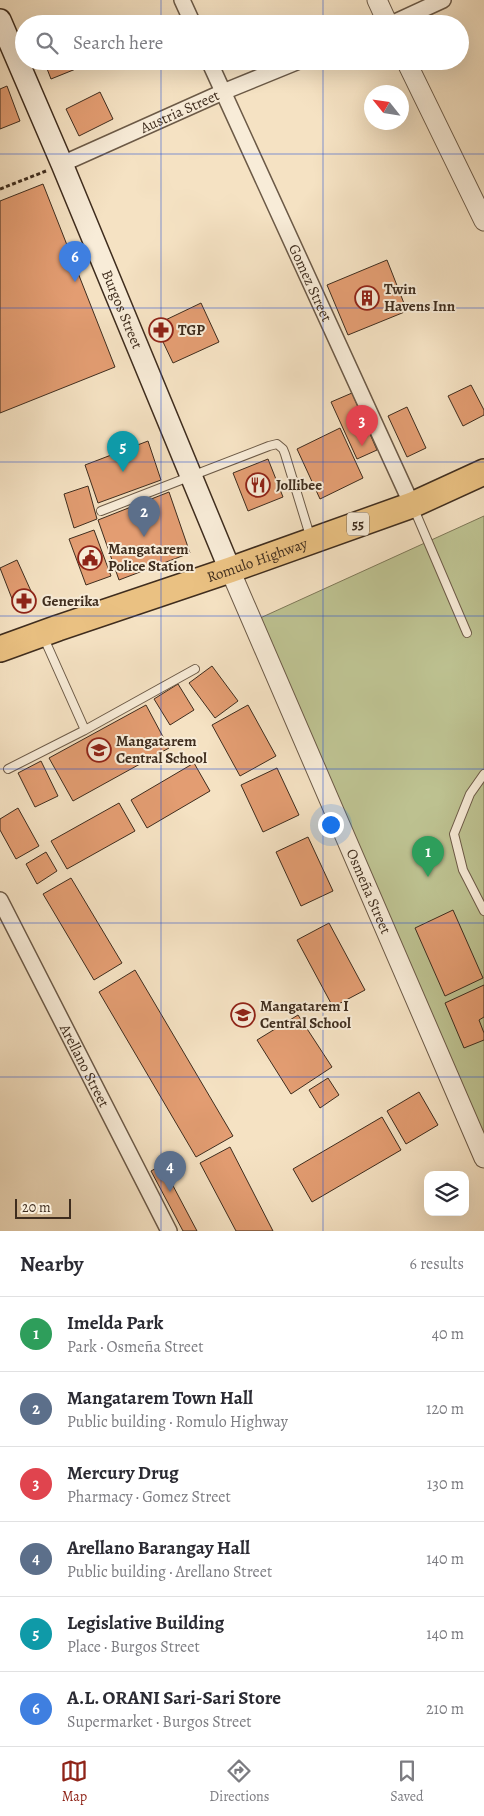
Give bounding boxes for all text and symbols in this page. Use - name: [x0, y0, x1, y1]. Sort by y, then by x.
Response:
- search box: [15, 15, 469, 70]
- icon: search: [33, 29, 61, 57]
- text: Search here: [73, 30, 163, 56]
- street label: Austria Street: [136, 85, 222, 138]
- north arrow: [364, 85, 409, 130]
- pin: 6: [59, 241, 91, 282]
- street label: Gomez Street: [284, 241, 337, 325]
- street label: Burgos Street: [97, 267, 147, 352]
- place label: Twin Havens Inn: [384, 279, 456, 316]
- building icon: Twin Havens Inn: [354, 285, 380, 311]
- pharmacy icon: TGP: [148, 317, 174, 343]
- place label: TGP: [178, 320, 205, 340]
- pin: 3: [346, 405, 378, 446]
- pin: 5: [107, 431, 139, 472]
- restaurant icon: Jollibee: [245, 472, 271, 498]
- place label: Jollibee: [276, 475, 322, 495]
- pin: 2: [128, 496, 160, 537]
- road number: 55: [347, 512, 369, 536]
- street label: Romulo Highway: [204, 533, 310, 587]
- place label: Mangatarem Police Station: [108, 539, 194, 576]
- public building icon: Mangatarem Police Station: [77, 545, 103, 571]
- pharmacy icon: Generika: [11, 588, 37, 614]
- place label: Generika: [42, 591, 100, 611]
- place label: Mangatarem Central School: [116, 731, 207, 768]
- school or university icon: Mangatarem Central School: [86, 737, 112, 763]
- your location: [318, 812, 344, 838]
- pin: 1: [412, 836, 444, 877]
- street label: Osmeña Street: [342, 846, 396, 937]
- place label: Mangatarem I Central School: [260, 996, 351, 1033]
- school or university icon: Mangatarem I Central School: [230, 1002, 256, 1028]
- street label: Arellano Street: [55, 1020, 114, 1111]
- pin: 4: [154, 1151, 186, 1192]
- map controls: [424, 1171, 469, 1216]
- button: layers: [424, 1171, 469, 1216]
- scale bar: [15, 1196, 71, 1219]
- text: 20 m: [22, 1198, 51, 1217]
- text: Nearby: [20, 1250, 83, 1278]
- text: 6 results: [410, 1253, 464, 1275]
- text: Imelda Park: [67, 1310, 163, 1336]
- text: 1: [33, 1323, 39, 1345]
- text: 40 m: [432, 1323, 464, 1345]
- text: Park · Osmeña Street: [67, 1336, 203, 1358]
- text: Mangatarem Town Hall: [67, 1385, 253, 1411]
- text: 2: [32, 1398, 40, 1420]
- text: 120 m: [426, 1398, 464, 1420]
- text: Public building · Romulo Highway: [67, 1411, 288, 1433]
- text: Mercury Drug: [67, 1460, 179, 1486]
- text: 3: [33, 1473, 39, 1495]
- text: 130 m: [427, 1473, 464, 1495]
- text: Pharmacy · Gomez Street: [67, 1486, 231, 1508]
- text: Arellano Barangay Hall: [67, 1535, 250, 1561]
- text: 4: [32, 1548, 40, 1570]
- text: 140 m: [426, 1548, 464, 1570]
- text: Public building · Arellano Street: [67, 1561, 272, 1583]
- text: Legislative Building: [67, 1610, 224, 1636]
- text: 5: [33, 1623, 39, 1645]
- text: 140 m: [426, 1623, 464, 1645]
- text: Place · Burgos Street: [67, 1636, 200, 1658]
- text: A.L. ORANI Sari-Sari Store: [67, 1685, 281, 1711]
- text: 6: [32, 1698, 40, 1720]
- text: 210 m: [426, 1698, 464, 1720]
- text: Supermarket · Burgos Street: [67, 1711, 252, 1733]
- tab: Map: [60, 1757, 88, 1806]
- tab: Directions: [209, 1757, 269, 1806]
- tab: Saved: [390, 1757, 424, 1806]

